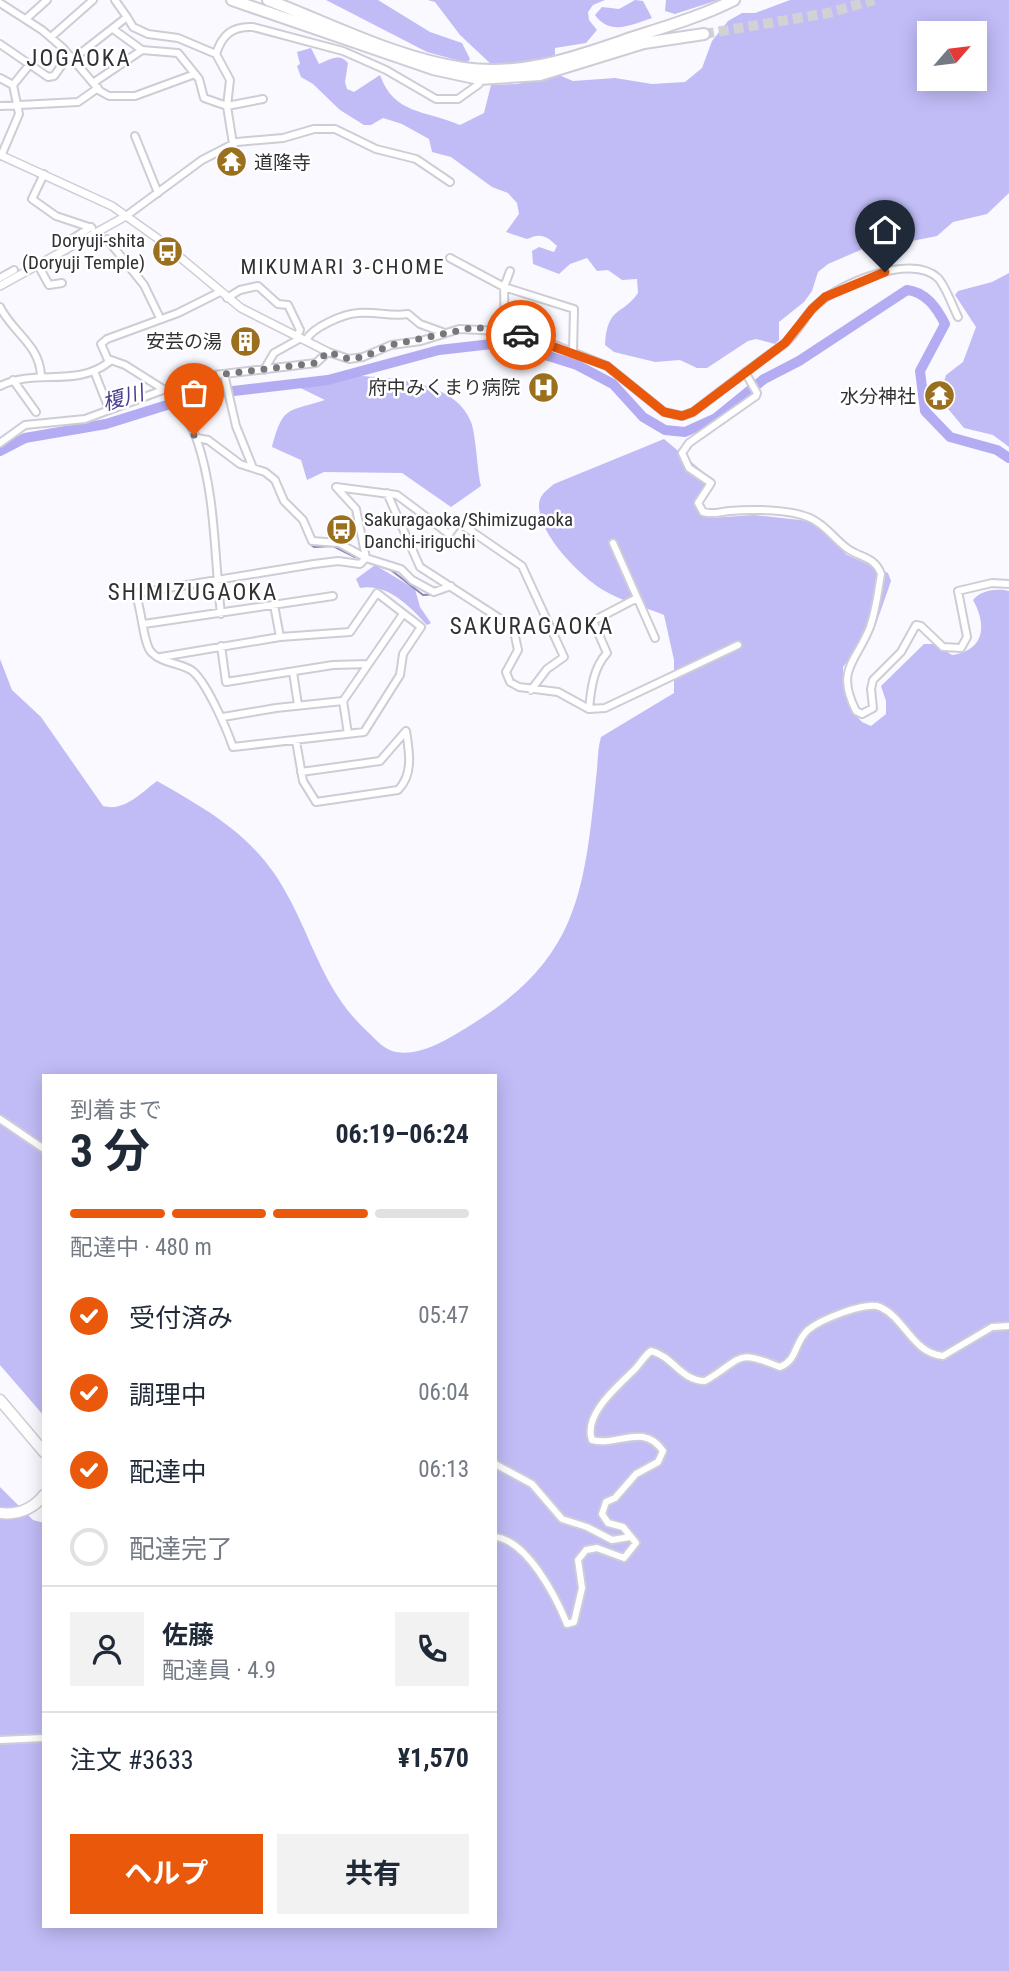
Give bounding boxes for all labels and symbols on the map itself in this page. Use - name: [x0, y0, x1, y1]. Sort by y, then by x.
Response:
- north arrow: [917, 21, 987, 91]
- district label: JOGAOKA: [26, 45, 132, 72]
- temple icon: 道隆寺: [214, 145, 248, 179]
- place label: 道隆寺: [254, 151, 311, 174]
- pin: [855, 200, 915, 272]
- place label: Doryuji-shita (Doryuji Temple): [22, 229, 145, 274]
- bus stop icon: Doryuji-shita (Doryuji Temple): [151, 234, 185, 268]
- district label: MIKUMARI 3-CHOME: [240, 255, 446, 279]
- courier: [486, 300, 556, 370]
- building icon: 安芸の湯: [228, 324, 262, 358]
- place label: 安芸の湯: [146, 330, 222, 353]
- pin: [164, 363, 224, 435]
- hospital icon: 府中みくまり病院: [526, 370, 560, 404]
- place label: 府中みくまり病院: [368, 376, 520, 399]
- temple icon: 水分神社: [922, 379, 956, 413]
- water label: 榎川: [100, 380, 148, 415]
- place label: 水分神社: [840, 385, 916, 408]
- place label: Sakuragaoka/Shimizugaoka Danchi-iriguchi: [364, 508, 573, 553]
- bus stop icon: Sakuragaoka/Shimizugaoka Danchi-iriguchi: [324, 513, 358, 547]
- district label: SHIMIZUGAOKA: [108, 579, 278, 606]
- district label: SAKURAGAOKA: [450, 613, 614, 640]

